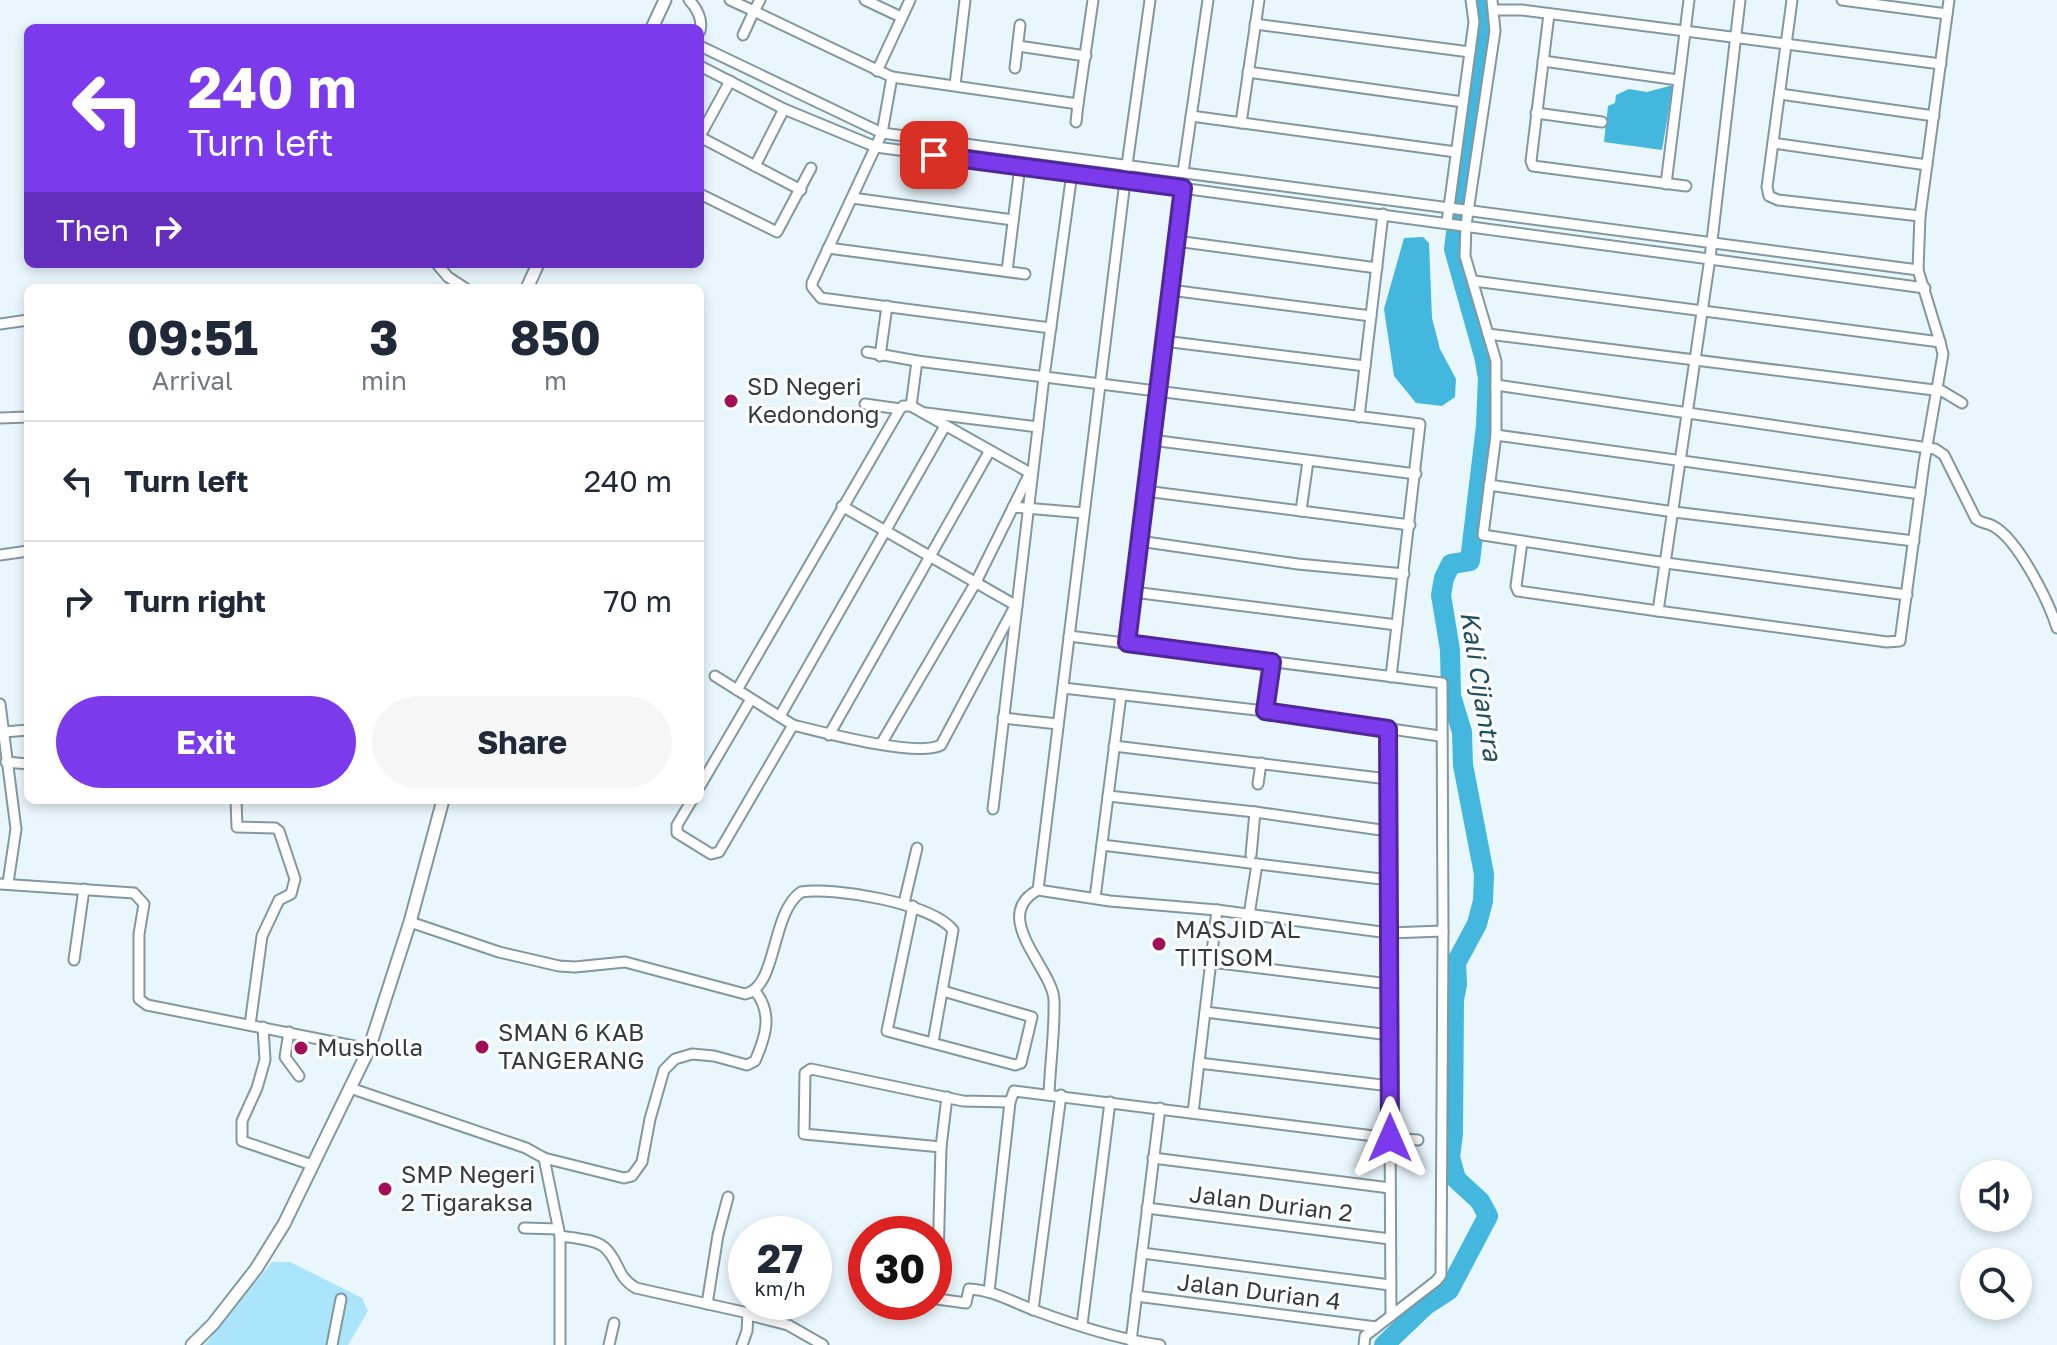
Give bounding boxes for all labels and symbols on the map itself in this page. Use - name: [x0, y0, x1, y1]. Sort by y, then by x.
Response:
- pin: [900, 121, 968, 189]
- place label: SD Negeri Kedondong: [747, 371, 880, 428]
- marker: SD Negeri Kedondong: [722, 392, 740, 410]
- water label: Kali Cijantra: [1454, 609, 1509, 764]
- place label: MASJID AL TITISOM: [1175, 914, 1301, 971]
- marker: MASJID AL TITISOM: [1150, 935, 1168, 953]
- place label: SMAN 6 KAB TANGERANG: [498, 1017, 644, 1074]
- place label: Musholla: [317, 1032, 423, 1061]
- marker: SMAN 6 KAB TANGERANG: [473, 1038, 491, 1056]
- marker: Musholla: [292, 1039, 310, 1057]
- position arrow: [1348, 1096, 1432, 1180]
- place label: SMP Negeri 2 Tigaraksa: [401, 1159, 535, 1216]
- street label: Jalan Durian 2: [1188, 1178, 1354, 1227]
- marker: SMP Negeri 2 Tigaraksa: [376, 1180, 394, 1198]
- speed limit sign: 30: [848, 1216, 952, 1320]
- street label: Jalan Durian 4: [1176, 1266, 1343, 1315]

